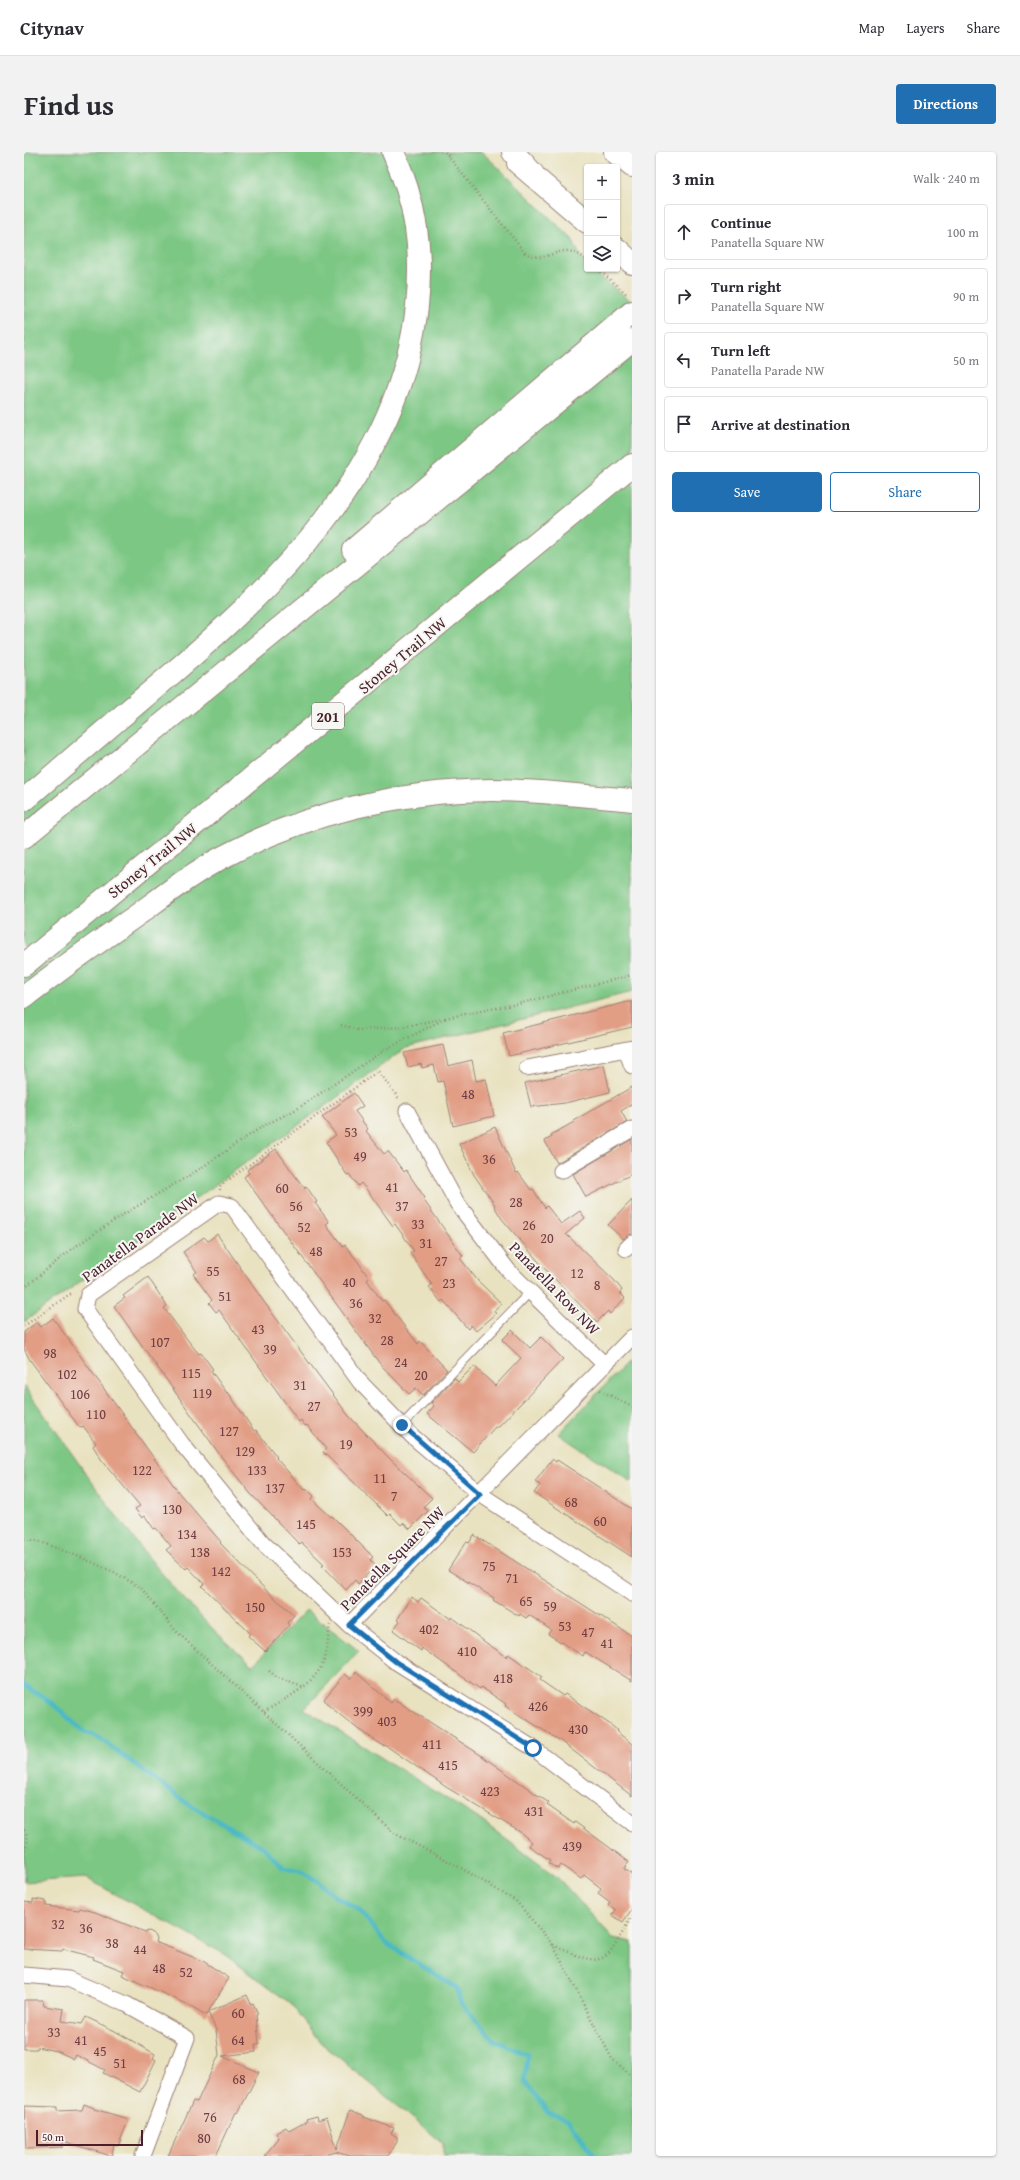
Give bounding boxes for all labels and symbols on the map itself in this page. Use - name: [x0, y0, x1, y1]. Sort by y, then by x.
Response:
- street label: Stoney Trail NW: [352, 610, 452, 699]
- road number: 201: [312, 703, 344, 729]
- street label: Stoney Trail NW: [102, 816, 202, 904]
- house number: 48: [461, 1084, 475, 1104]
- house number: 53: [344, 1122, 358, 1142]
- house number: 49: [353, 1146, 367, 1166]
- house number: 36: [482, 1149, 496, 1169]
- house number: 41: [385, 1177, 399, 1197]
- house number: 60: [275, 1178, 289, 1198]
- street label: Panatella Parade NW: [76, 1186, 204, 1288]
- house number: 28: [509, 1192, 523, 1212]
- house number: 56: [289, 1196, 303, 1216]
- house number: 37: [395, 1196, 409, 1216]
- house number: 33: [411, 1214, 425, 1234]
- house number: 26: [522, 1215, 536, 1235]
- house number: 52: [297, 1217, 311, 1237]
- house number: 20: [540, 1228, 554, 1248]
- house number: 31: [419, 1233, 433, 1253]
- street label: Panatella Row NW: [504, 1236, 606, 1341]
- house number: 48: [309, 1241, 323, 1261]
- house number: 27: [434, 1251, 448, 1271]
- house number: 55: [206, 1261, 220, 1281]
- house number: 12: [570, 1263, 584, 1283]
- house number: 40: [342, 1272, 356, 1292]
- house number: 23: [442, 1273, 456, 1293]
- house number: 8: [594, 1275, 601, 1295]
- house number: 51: [218, 1286, 232, 1306]
- house number: 36: [349, 1293, 363, 1313]
- house number: 32: [368, 1308, 382, 1328]
- house number: 43: [251, 1319, 265, 1339]
- house number: 28: [380, 1330, 394, 1350]
- house number: 107: [150, 1332, 170, 1352]
- house number: 39: [263, 1339, 277, 1359]
- house number: 98: [43, 1343, 57, 1363]
- house number: 24: [394, 1352, 408, 1372]
- house number: 115: [181, 1363, 201, 1383]
- house number: 102: [57, 1364, 77, 1384]
- house number: 20: [414, 1365, 428, 1385]
- house number: 31: [293, 1375, 307, 1395]
- house number: 119: [192, 1383, 212, 1403]
- house number: 106: [70, 1384, 90, 1404]
- house number: 27: [307, 1396, 321, 1416]
- house number: 110: [86, 1404, 106, 1424]
- route end: [393, 1416, 411, 1434]
- house number: 127: [219, 1421, 239, 1441]
- house number: 19: [339, 1434, 353, 1454]
- house number: 129: [235, 1441, 255, 1461]
- house number: 122: [132, 1460, 152, 1480]
- house number: 133: [247, 1460, 267, 1480]
- house number: 11: [373, 1468, 387, 1488]
- house number: 137: [265, 1478, 285, 1498]
- house number: 7: [391, 1486, 398, 1506]
- house number: 68: [564, 1492, 578, 1512]
- house number: 130: [162, 1499, 182, 1519]
- street label: Panatella Square NW: [334, 1500, 450, 1616]
- house number: 60: [593, 1511, 607, 1531]
- house number: 145: [296, 1514, 316, 1534]
- house number: 134: [177, 1524, 197, 1544]
- house number: 138: [190, 1542, 210, 1562]
- house number: 153: [332, 1542, 352, 1562]
- house number: 75: [482, 1556, 496, 1576]
- house number: 142: [211, 1561, 231, 1581]
- house number: 71: [505, 1568, 519, 1588]
- house number: 65: [519, 1591, 533, 1611]
- house number: 59: [543, 1596, 557, 1616]
- house number: 150: [245, 1597, 265, 1617]
- house number: 53: [558, 1616, 572, 1636]
- house number: 402: [419, 1619, 439, 1639]
- house number: 47: [581, 1622, 595, 1642]
- house number: 41: [600, 1633, 614, 1653]
- house number: 410: [457, 1641, 477, 1661]
- house number: 418: [493, 1668, 513, 1688]
- house number: 426: [528, 1696, 548, 1716]
- house number: 399: [353, 1701, 373, 1721]
- house number: 403: [377, 1711, 397, 1731]
- house number: 430: [568, 1719, 588, 1739]
- house number: 411: [422, 1734, 442, 1754]
- route start: [524, 1739, 542, 1757]
- house number: 415: [438, 1755, 458, 1775]
- house number: 423: [480, 1781, 500, 1801]
- house number: 431: [524, 1801, 544, 1821]
- house number: 439: [562, 1836, 582, 1856]
- house number: 32: [51, 1914, 65, 1934]
- house number: 36: [79, 1918, 93, 1938]
- house number: 38: [105, 1933, 119, 1953]
- house number: 44: [133, 1939, 147, 1959]
- house number: 48: [152, 1958, 166, 1978]
- house number: 52: [179, 1962, 193, 1982]
- house number: 60: [231, 2003, 245, 2023]
- house number: 33: [47, 2022, 61, 2042]
- house number: 41: [74, 2030, 88, 2050]
- house number: 64: [231, 2030, 245, 2050]
- house number: 45: [93, 2041, 107, 2061]
- house number: 51: [113, 2053, 127, 2073]
- house number: 68: [232, 2069, 246, 2089]
- house number: 76: [203, 2107, 217, 2127]
- scale bar: [36, 2128, 143, 2147]
- house number: 80: [197, 2128, 211, 2148]

